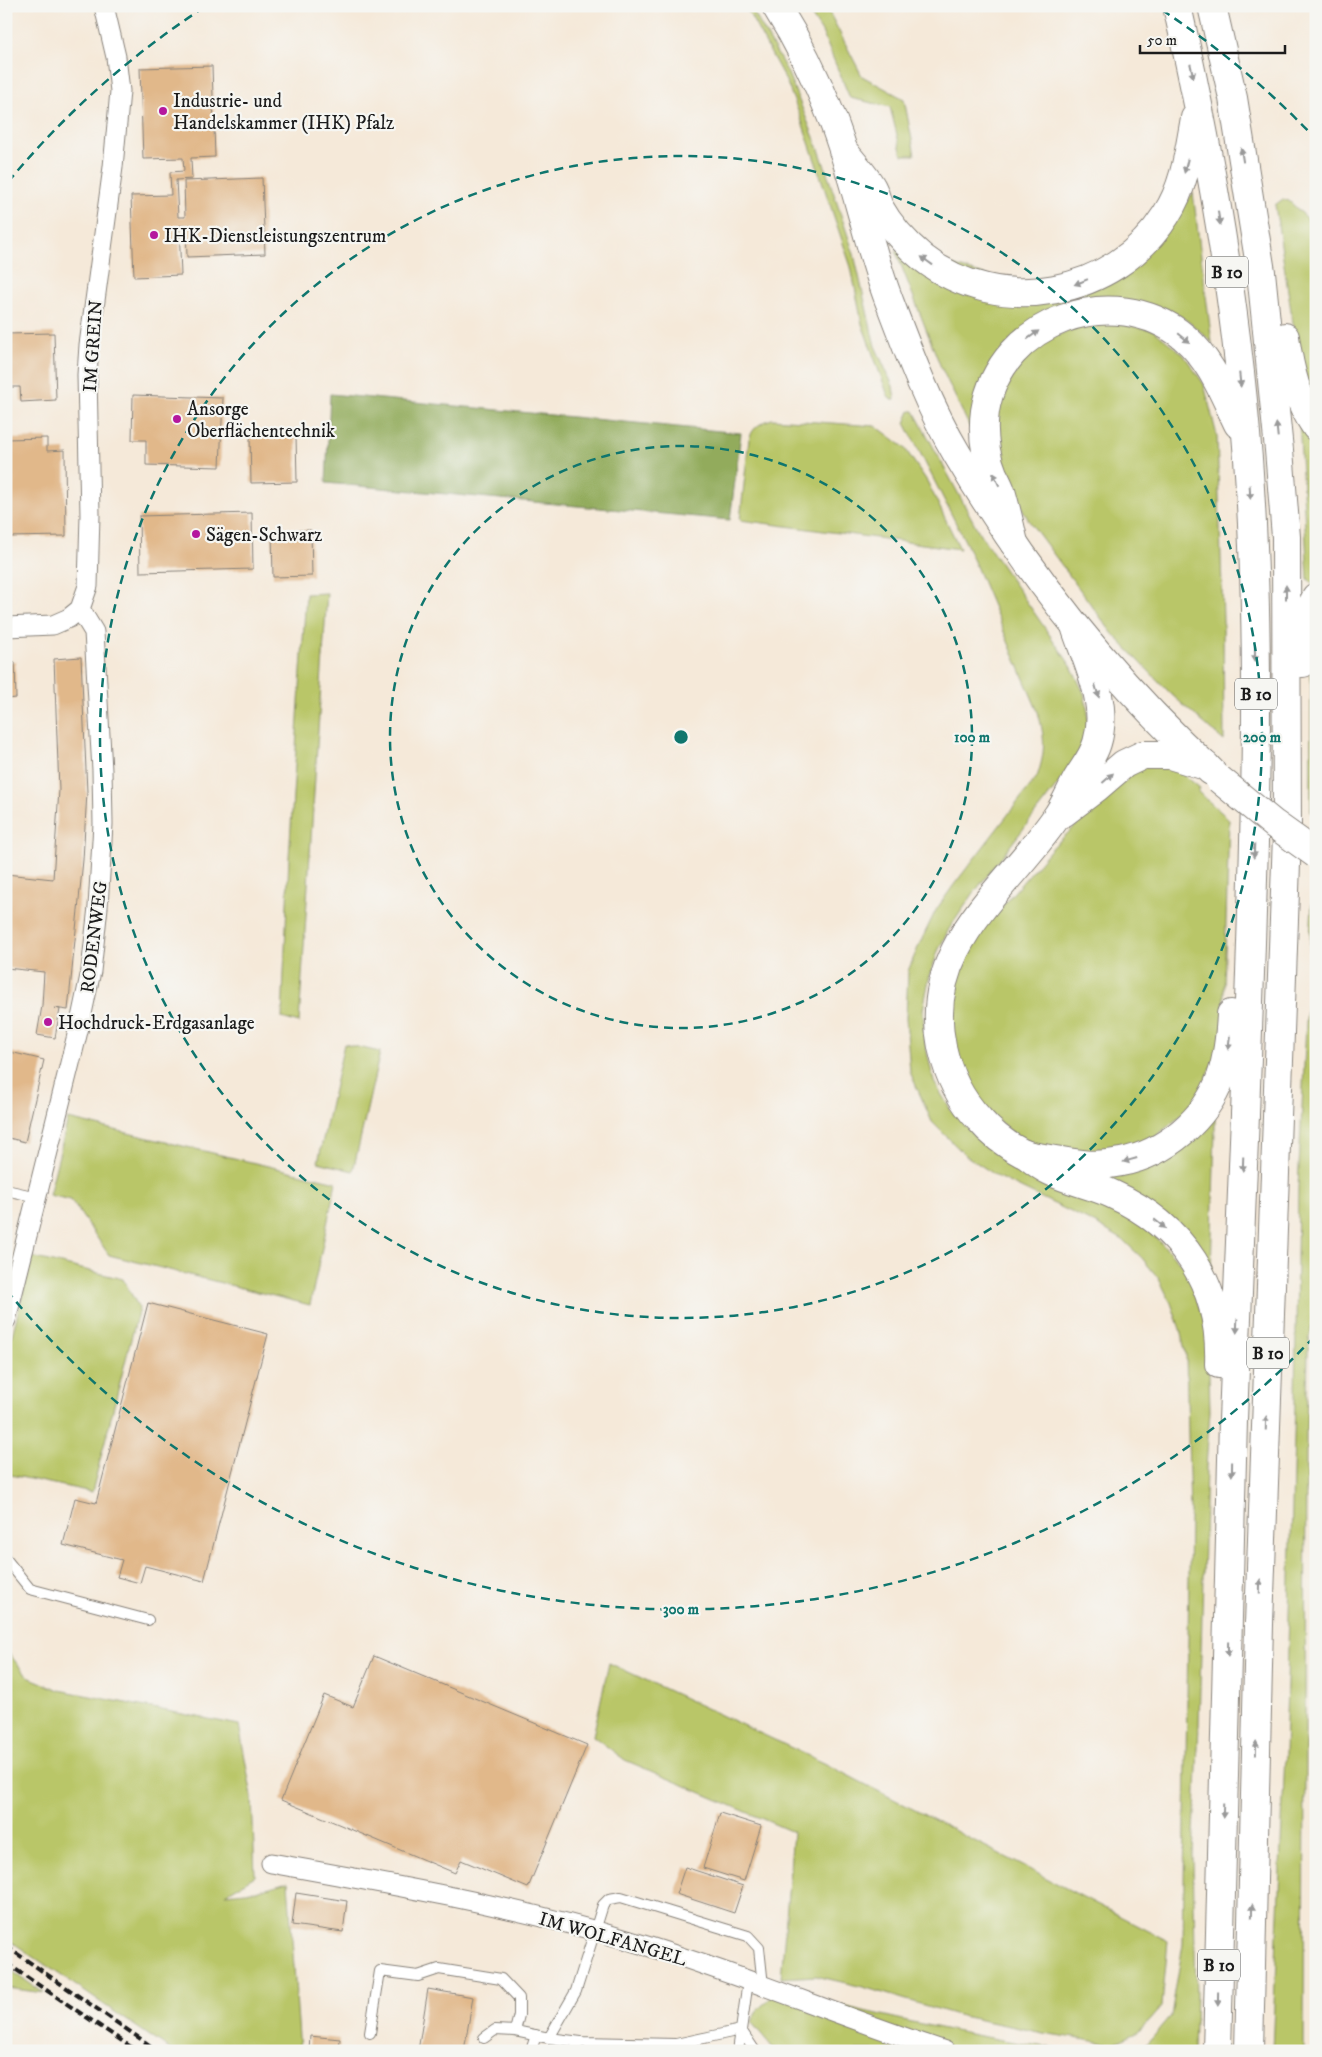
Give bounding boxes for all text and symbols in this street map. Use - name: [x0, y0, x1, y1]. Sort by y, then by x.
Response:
- scale bar: [1140, 22, 1284, 54]
- text: 50 m: [1147, 31, 1177, 50]
- one-way arrow: [1188, 63, 1196, 78]
- place label: Industrie- und Handelskammer (IHK) Pfalz: [173, 90, 394, 135]
- marker: Industrie- und Handelskammer (IHK) Pfalz: [157, 105, 169, 117]
- one-way arrow: [1238, 146, 1246, 162]
- one-way arrow: [1182, 159, 1190, 174]
- one-way arrow: [1215, 211, 1223, 227]
- place label: IHK-Dienstleistungszentrum: [164, 225, 386, 248]
- marker: IHK-Dienstleistungszentrum: [148, 229, 160, 241]
- one-way arrow: [920, 256, 934, 266]
- road number: B 10: [1206, 256, 1248, 288]
- one-way arrow: [1074, 279, 1088, 287]
- street label: IM GREIN: [79, 299, 108, 393]
- one-way arrow: [1026, 330, 1040, 340]
- one-way arrow: [1177, 332, 1190, 343]
- one-way arrow: [1236, 372, 1244, 388]
- place label: Ansorge Oberflächentechnik: [187, 398, 336, 443]
- marker: Ansorge Oberflächentechnik: [171, 413, 183, 425]
- one-way arrow: [1273, 421, 1281, 437]
- one-way arrow: [992, 472, 1000, 487]
- one-way arrow: [1247, 484, 1255, 500]
- place label: Sägen-Schwarz: [206, 524, 322, 547]
- marker: Sägen-Schwarz: [190, 528, 202, 540]
- one-way arrow: [1282, 584, 1290, 600]
- one-way arrow: [1252, 646, 1260, 662]
- road number: B 10: [1235, 679, 1277, 710]
- one-way arrow: [1093, 684, 1101, 699]
- centre of rings: [672, 728, 690, 746]
- text: 100 m: [954, 728, 991, 747]
- text: 200 m: [1243, 728, 1282, 747]
- one-way arrow: [1102, 772, 1114, 784]
- one-way arrow: [1250, 844, 1258, 860]
- street label: RODENWEG: [76, 880, 113, 995]
- place label: Hochdruck-Erdgasanlage: [58, 1012, 255, 1035]
- marker: Hochdruck-Erdgasanlage: [42, 1016, 54, 1028]
- one-way arrow: [1224, 1036, 1232, 1052]
- one-way arrow: [1122, 1156, 1137, 1164]
- one-way arrow: [1239, 1156, 1247, 1172]
- one-way arrow: [1154, 1219, 1167, 1230]
- one-way arrow: [1233, 1319, 1241, 1335]
- road number: B 10: [1247, 1338, 1289, 1369]
- one-way arrow: [1262, 1415, 1270, 1431]
- one-way arrow: [1228, 1461, 1236, 1477]
- one-way arrow: [1256, 1578, 1264, 1594]
- text: 300 m: [663, 1600, 700, 1619]
- one-way arrow: [1224, 1641, 1232, 1657]
- one-way arrow: [1252, 1740, 1260, 1756]
- one-way arrow: [1219, 1804, 1227, 1820]
- one-way arrow: [1248, 1903, 1256, 1919]
- street label: IM WOLFANGEL: [536, 1907, 689, 1972]
- road number: B 10: [1198, 1950, 1240, 1980]
- one-way arrow: [1214, 1991, 1222, 2007]

